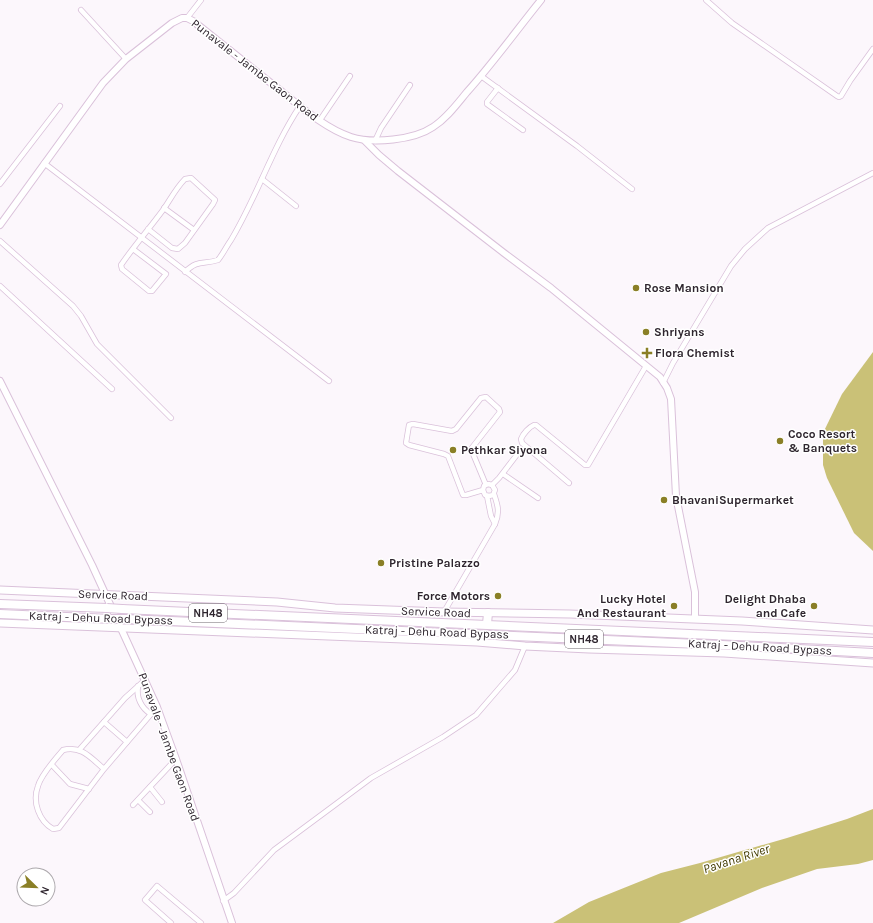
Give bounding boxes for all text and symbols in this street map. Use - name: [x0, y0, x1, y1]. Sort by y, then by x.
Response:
- street label: Punavale - Jambe Gaon Road: [189, 16, 321, 124]
- place label: Rose Mansion: [644, 281, 724, 295]
- marker: Rose Mansion: [631, 283, 641, 293]
- place label: Shriyans: [654, 325, 705, 339]
- marker: Shriyans: [641, 327, 651, 337]
- place label: Flora Chemist: [655, 346, 735, 360]
- marker: Flora Chemist: [642, 348, 652, 358]
- place label: Coco Resort & Banquets: [788, 427, 857, 455]
- marker: Coco Resort & Banquets: [775, 436, 785, 446]
- place label: Pethkar Siyona: [461, 443, 547, 457]
- marker: Pethkar Siyona: [448, 445, 458, 455]
- place label: BhavaniSupermarket: [672, 493, 794, 507]
- marker: BhavaniSupermarket: [659, 495, 669, 505]
- place label: Pristine Palazzo: [389, 556, 480, 570]
- marker: Pristine Palazzo: [376, 558, 386, 568]
- street label: Service Road: [78, 587, 148, 603]
- place label: Force Motors: [417, 589, 490, 603]
- marker: Force Motors: [493, 591, 503, 601]
- place label: Lucky Hotel And Restaurant: [577, 592, 666, 620]
- place label: Delight Dhaba and Cafe: [724, 592, 806, 620]
- marker: Lucky Hotel And Restaurant: [669, 601, 679, 611]
- marker: Delight Dhaba and Cafe: [809, 601, 819, 611]
- road number: NH48: [189, 604, 227, 622]
- street label: Service Road: [401, 604, 471, 620]
- street label: Katraj - Dehu Road Bypass: [29, 608, 173, 628]
- street label: Katraj - Dehu Road Bypass: [365, 622, 509, 642]
- road number: NH48: [565, 630, 603, 648]
- street label: Katraj - Dehu Road Bypass: [688, 636, 832, 658]
- street label: Punavale - Jambe Gaon Road: [136, 671, 202, 823]
- water label: Pavana River: [701, 841, 772, 876]
- north arrow: [16, 867, 56, 907]
- text: N: [37, 885, 52, 897]

